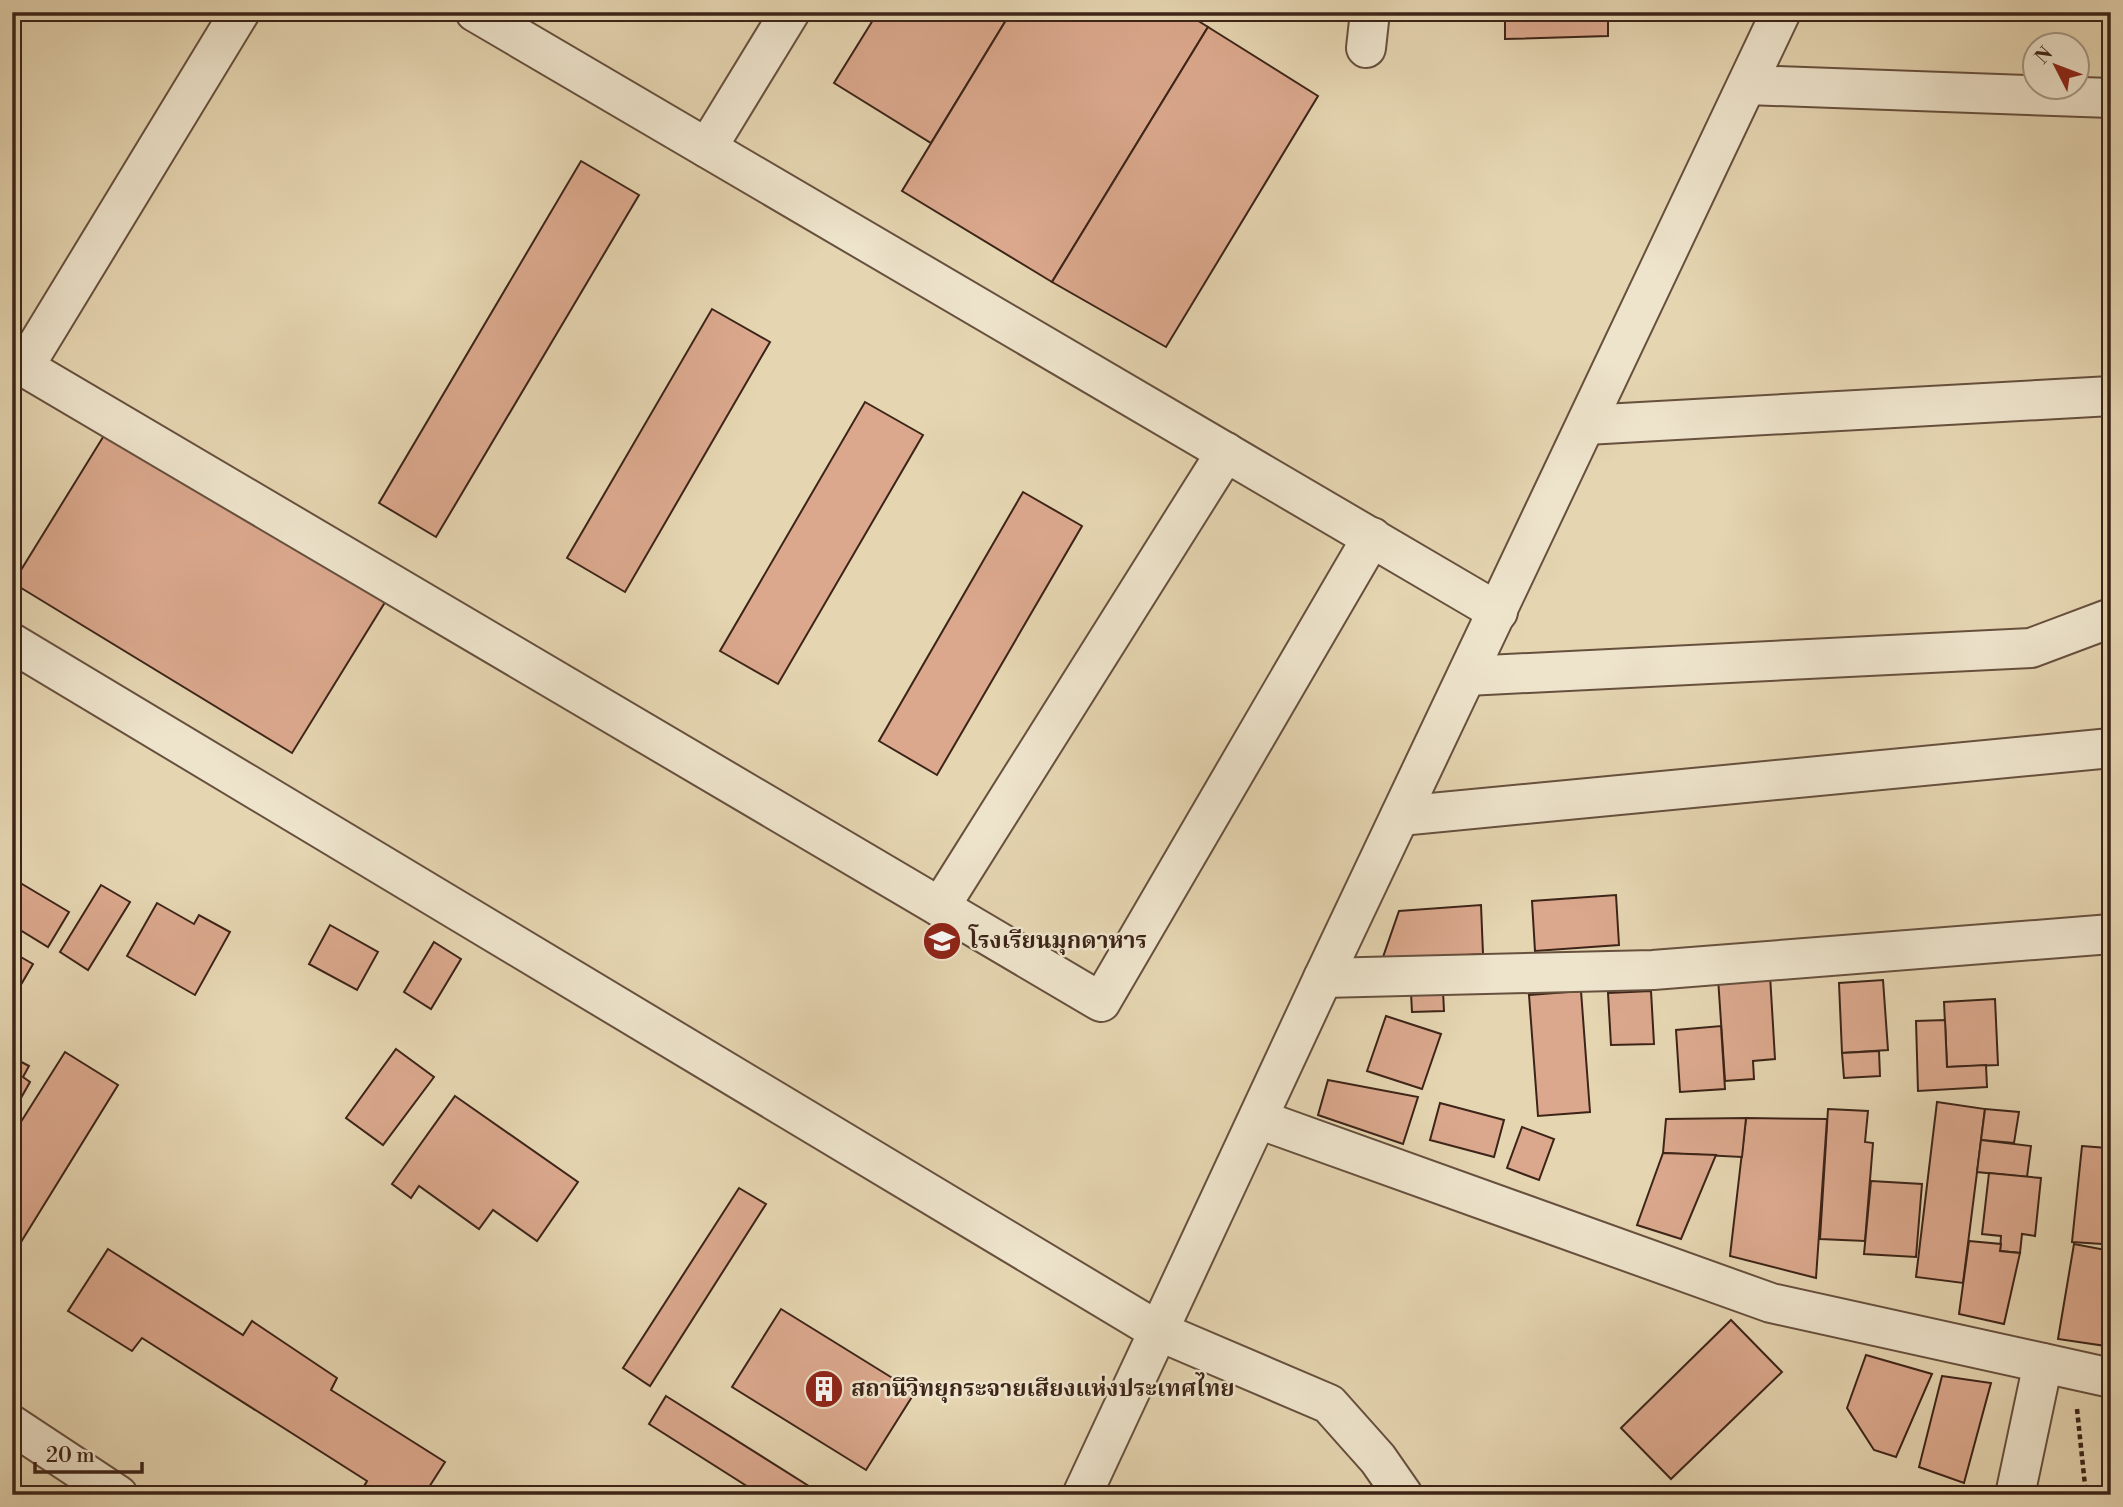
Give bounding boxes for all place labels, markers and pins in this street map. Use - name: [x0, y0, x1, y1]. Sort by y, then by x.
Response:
- school or university icon: โรงเรียนมุกดาหาร: [921, 920, 963, 962]
- place label: โรงเรียนมุกดาหาร: [968, 924, 1147, 955]
- building icon: สถานีวิทยุกระจายเสียงแห่งประเทศไทย: [803, 1368, 845, 1410]
- place label: สถานีวิทยุกระจายเสียงแห่งประเทศไทย: [851, 1372, 1234, 1403]

